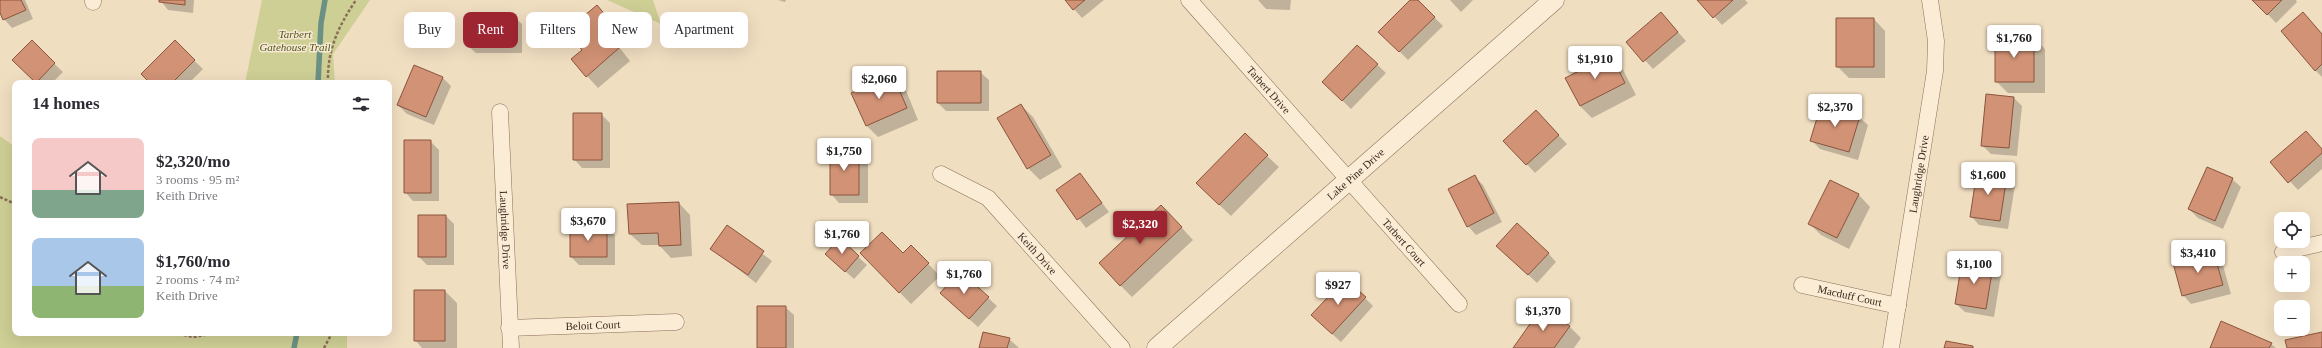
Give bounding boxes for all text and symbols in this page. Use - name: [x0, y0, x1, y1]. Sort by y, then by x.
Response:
- chip: Buy: [404, 12, 455, 48]
- chip: Rent: [463, 12, 518, 48]
- chip: Filters: [526, 12, 590, 48]
- chip: New: [598, 12, 652, 48]
- chip: Apartment: [660, 12, 748, 48]
- pin: $1,760: [1981, 25, 2047, 59]
- park label: Tarbert Gatehouse Trail: [259, 28, 331, 53]
- text: $1,760: [1996, 30, 2032, 45]
- pin: $1,910: [1562, 46, 1628, 80]
- text: $1,910: [1577, 51, 1613, 66]
- street label: Tarbert Drive: [1244, 64, 1293, 116]
- pin: $2,060: [846, 66, 912, 100]
- text: $2,060: [861, 71, 897, 86]
- icon: filters: [350, 93, 372, 115]
- text: 14 homes: [32, 94, 100, 113]
- pin: $2,370: [1802, 94, 1868, 128]
- text: $2,370: [1817, 99, 1853, 114]
- street label: Laughridge Drive: [1907, 134, 1931, 214]
- pin: $1,750: [811, 138, 877, 172]
- text: $1,750: [826, 143, 862, 158]
- street label: Lake Pine Drive: [1324, 146, 1387, 202]
- text: $2,320/mo: [156, 152, 230, 171]
- icon: home: [64, 154, 112, 202]
- pin: $1,600: [1955, 162, 2021, 196]
- text: $1,600: [1970, 167, 2006, 182]
- text: 3 rooms · 95 m²: [156, 172, 239, 187]
- text: Keith Drive: [156, 188, 218, 203]
- street label: Laughridge Drive: [498, 190, 513, 270]
- pin: $3,670: [555, 208, 621, 242]
- pin: $2,320: [1107, 211, 1173, 245]
- map controls: [2274, 212, 2310, 336]
- button: locate: [2274, 212, 2310, 248]
- text: $3,670: [570, 213, 606, 228]
- text: $2,320: [1122, 216, 1158, 231]
- street label: Tarbert Court: [1380, 216, 1428, 268]
- pin: $1,760: [809, 221, 875, 255]
- text: $1,760: [824, 226, 860, 241]
- street label: Keith Drive: [1016, 230, 1059, 277]
- pin: $3,410: [2165, 240, 2231, 274]
- text: $3,410: [2180, 245, 2216, 260]
- pin: $1,100: [1941, 251, 2007, 285]
- text: $1,760/mo: [156, 252, 230, 271]
- icon: home: [64, 254, 112, 302]
- text: $1,100: [1956, 256, 1992, 271]
- button: +: [2274, 256, 2310, 292]
- pin: $1,760: [931, 261, 997, 295]
- text: $1,760: [946, 266, 982, 281]
- text: 2 rooms · 74 m²: [156, 272, 239, 287]
- pin: $927: [1314, 272, 1362, 306]
- text: $927: [1325, 277, 1351, 292]
- street label: Macduff Court: [1817, 283, 1883, 308]
- text: Keith Drive: [156, 288, 218, 303]
- pin: $1,370: [1510, 298, 1576, 332]
- button: −: [2274, 300, 2310, 336]
- text: $1,370: [1525, 303, 1561, 318]
- street label: Beloit Court: [565, 318, 621, 332]

